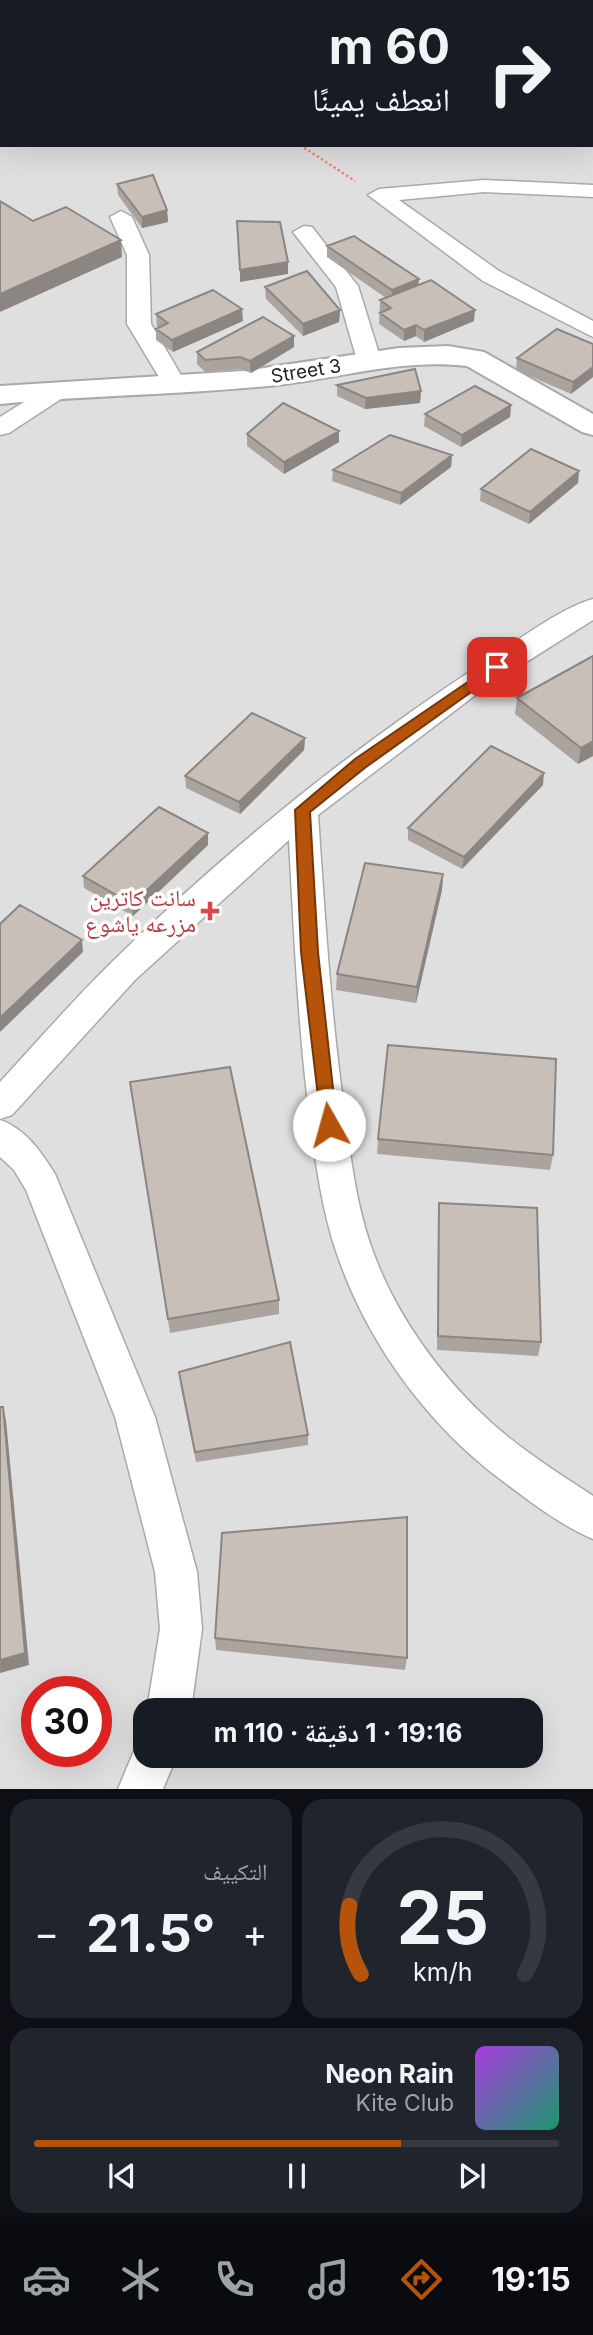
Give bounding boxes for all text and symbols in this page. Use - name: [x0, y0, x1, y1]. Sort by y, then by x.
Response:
- text: 60 m: [329, 17, 450, 76]
- icon: right: [474, 28, 565, 119]
- text: انعطف يمينًا: [312, 80, 450, 119]
- street label: Street 3: [269, 354, 343, 388]
- pin: [467, 637, 527, 697]
- icon: arrive: [478, 648, 516, 686]
- place label: سانت كاترين مزرعه ياشوع: [85, 884, 196, 939]
- marker: سانت كاترين مزرعه ياشوع: [202, 903, 218, 919]
- position arrow: [292, 1088, 366, 1162]
- speed limit sign: 30: [21, 1676, 112, 1767]
- text: 19:16 · 1 دقيقة · 110 m: [214, 1717, 462, 1748]
- text: التكييف: [203, 1858, 268, 1886]
- text: 25: [396, 1874, 488, 1963]
- text: 21.5°: [86, 1902, 215, 1965]
- text: −: [34, 1910, 59, 1956]
- text: +: [242, 1910, 268, 1956]
- text: km/h: [413, 1957, 472, 1987]
- text: Neon Rain: [325, 2058, 454, 2089]
- text: Kite Club: [355, 2089, 454, 2117]
- icon: previous: [103, 2157, 141, 2195]
- icon: pause: [278, 2157, 316, 2195]
- icon: next: [453, 2157, 491, 2195]
- icon: car: [22, 2255, 71, 2304]
- icon: climate: [116, 2255, 165, 2304]
- icon: phone: [210, 2255, 259, 2304]
- icon: music: [304, 2255, 353, 2304]
- icon: directions: [397, 2255, 446, 2304]
- text: 19:15: [491, 2260, 571, 2299]

